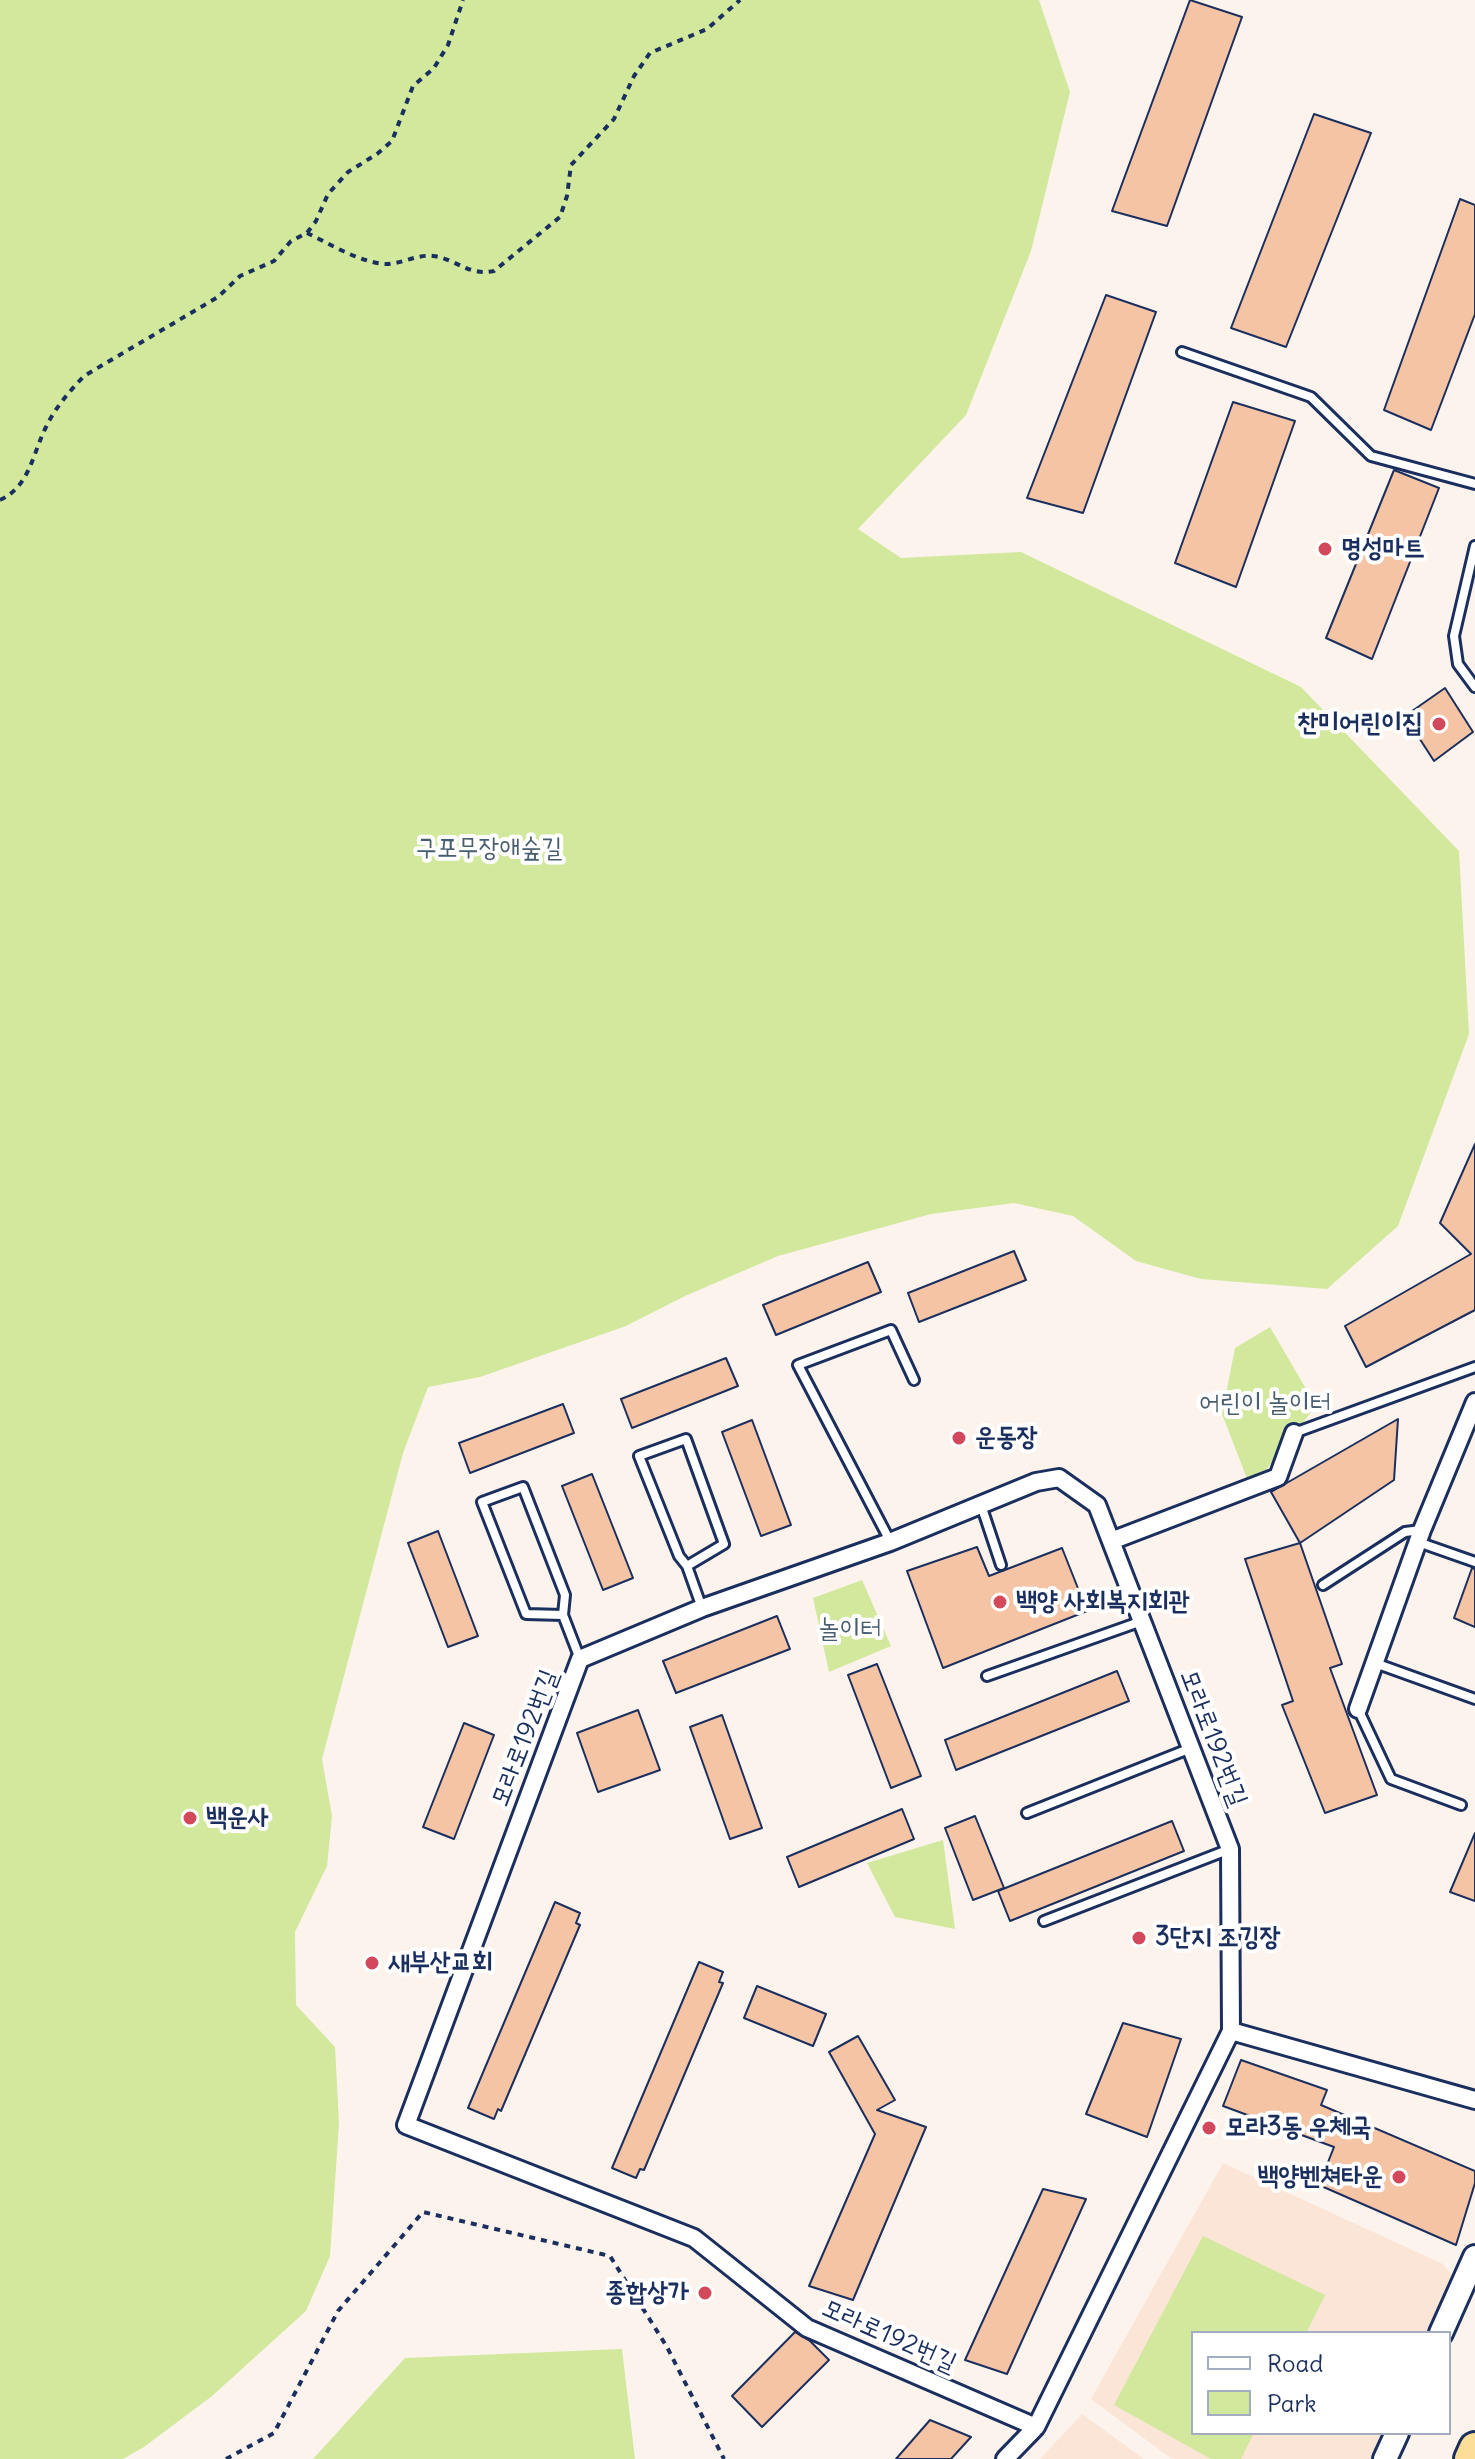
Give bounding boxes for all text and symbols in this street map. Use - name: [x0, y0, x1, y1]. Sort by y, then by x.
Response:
- place label: 명성마트: [1341, 533, 1425, 565]
- marker: 명성마트: [1316, 540, 1334, 558]
- place label: 찬미어린이집: [1297, 708, 1423, 740]
- marker: 찬미어린이집: [1430, 715, 1448, 733]
- park label: 구포무장애숲길: [416, 833, 562, 865]
- park label: 어린이 놀이터: [1199, 1388, 1331, 1420]
- place label: 운동장: [975, 1422, 1038, 1454]
- marker: 운동장: [950, 1429, 968, 1447]
- place label: 백양 사회복지회관: [1016, 1586, 1190, 1618]
- marker: 백양 사회복지회관: [991, 1593, 1009, 1611]
- park label: 놀이터: [819, 1614, 881, 1646]
- street label: 모라로192번길: [485, 1665, 565, 1811]
- street label: 모라로192번길: [1173, 1665, 1253, 1811]
- place label: 백운사: [206, 1802, 269, 1834]
- marker: 백운사: [181, 1809, 199, 1827]
- place label: 3단지 조깅장: [1155, 1922, 1281, 1954]
- marker: 3단지 조깅장: [1130, 1929, 1148, 1947]
- place label: 새부산교회: [388, 1947, 493, 1979]
- marker: 새부산교회: [363, 1954, 381, 1972]
- place label: 모라3동 우체국: [1225, 2112, 1371, 2144]
- marker: 모라3동 우체국: [1200, 2119, 1218, 2137]
- place label: 백양벤쳐타운: [1257, 2161, 1383, 2193]
- marker: 백양벤쳐타운: [1390, 2168, 1408, 2186]
- place label: 종합상가: [605, 2277, 689, 2309]
- marker: 종합상가: [696, 2284, 714, 2302]
- street label: 모라로192번길: [817, 2292, 961, 2380]
- legend: [1191, 2331, 1451, 2435]
- text: Road: [1267, 2348, 1323, 2378]
- text: Park: [1267, 2388, 1317, 2418]

